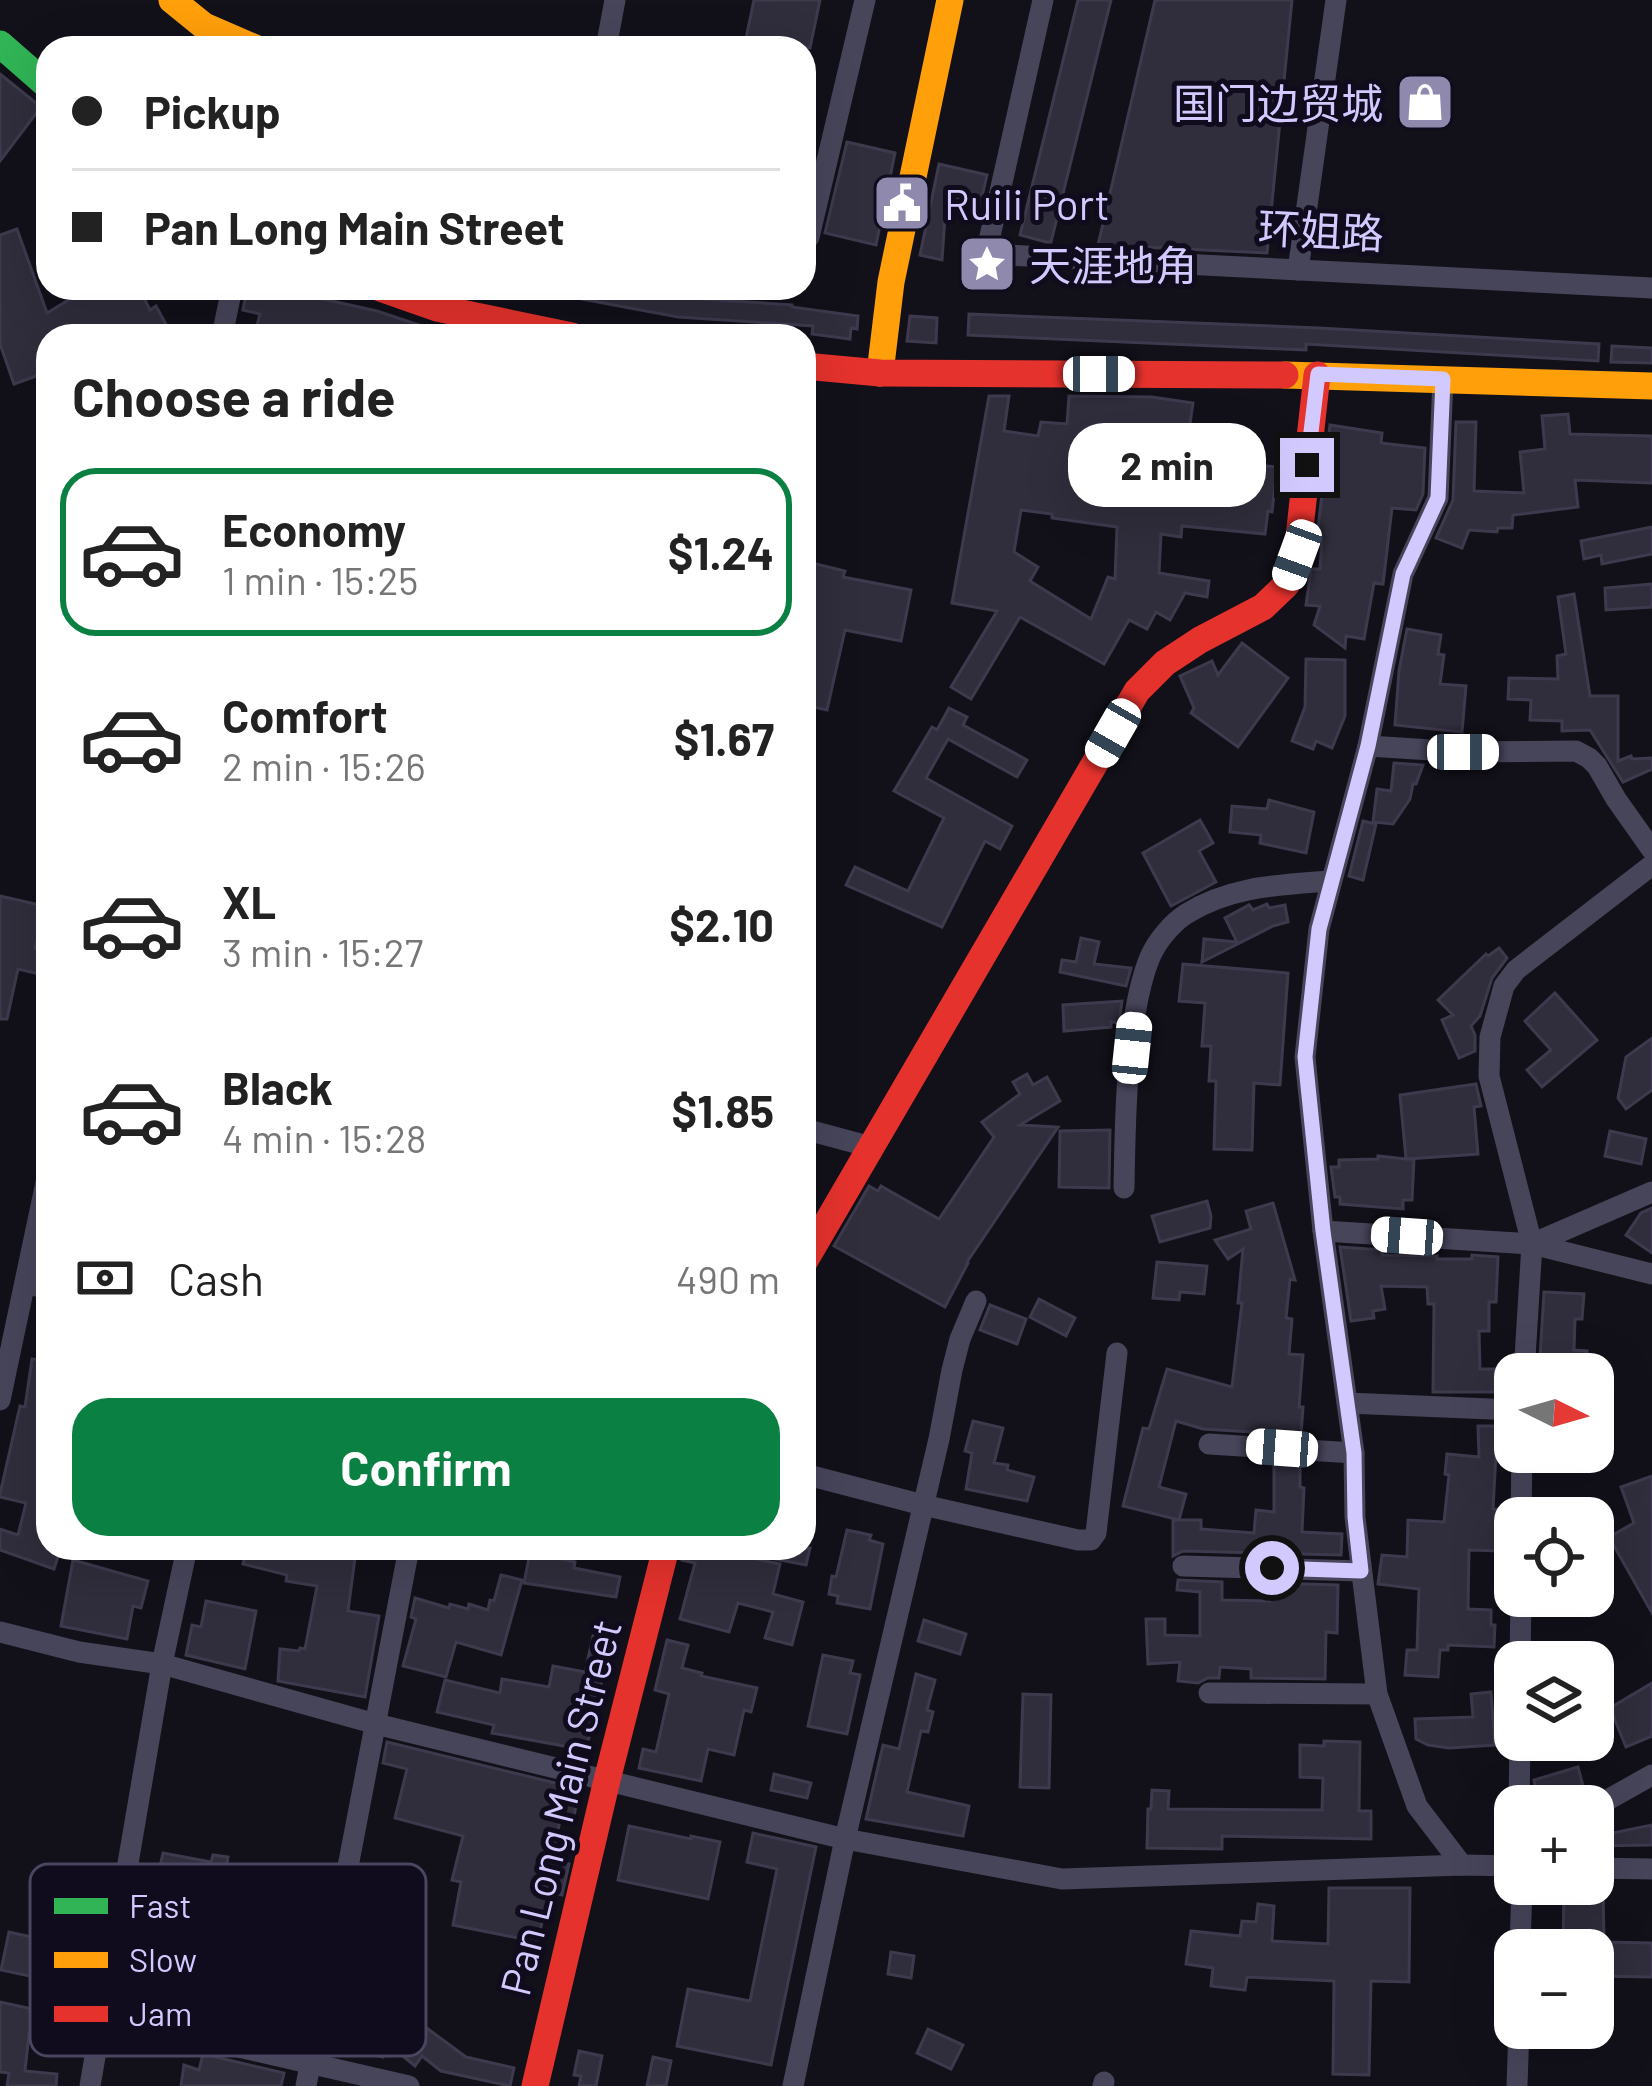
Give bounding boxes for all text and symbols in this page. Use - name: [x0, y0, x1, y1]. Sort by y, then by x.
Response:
- shop icon: 国门边贸城: [1394, 71, 1456, 133]
- place label: 国门边贸城: [1173, 77, 1383, 127]
- text: Pickup: [144, 84, 281, 138]
- public building icon: Ruili Port: [871, 172, 933, 234]
- place label: Ruili Port: [944, 178, 1110, 228]
- text: Pan Long Main Street: [144, 200, 565, 254]
- street label: 环姐路: [1257, 201, 1385, 257]
- place icon: 天涯地角: [956, 233, 1018, 295]
- place label: 天涯地角: [1029, 239, 1197, 289]
- car: [1063, 356, 1135, 392]
- text: Choose a ride: [72, 363, 396, 428]
- callout: 2 min: [1067, 423, 1265, 507]
- route end: [1280, 438, 1334, 492]
- text: 2 min: [1120, 441, 1214, 488]
- icon: car: [78, 498, 186, 606]
- text: Economy: [222, 502, 406, 556]
- car: [1268, 515, 1326, 595]
- text: $1.24: [668, 525, 774, 579]
- text: 1 min · 15:25: [222, 556, 418, 603]
- icon: car: [78, 684, 186, 792]
- text: Comfort: [222, 688, 388, 742]
- car: [1079, 693, 1147, 773]
- text: $1.67: [674, 711, 774, 765]
- car: [1427, 734, 1499, 770]
- text: 2 min · 15:26: [222, 742, 426, 789]
- icon: car: [78, 870, 186, 978]
- text: XL: [222, 874, 276, 928]
- text: $2.10: [669, 897, 774, 951]
- text: 3 min · 15:27: [222, 928, 423, 975]
- car: [1110, 1010, 1154, 1086]
- icon: car: [78, 1056, 186, 1164]
- text: Black: [222, 1060, 333, 1114]
- text: $1.85: [672, 1083, 774, 1137]
- text: 4 min · 15:28: [222, 1114, 426, 1161]
- car: [1370, 1216, 1444, 1256]
- icon: cash: [72, 1245, 138, 1311]
- text: Cash: [168, 1251, 264, 1305]
- text: 490 m: [676, 1255, 780, 1302]
- north arrow: [1494, 1353, 1614, 1473]
- map controls: [1494, 1353, 1614, 2049]
- button: Confirm: [72, 1398, 780, 1536]
- car: [1245, 1428, 1319, 1468]
- button: locate: [1494, 1497, 1614, 1617]
- route start: [1245, 1541, 1299, 1595]
- street label: Pan Long Main Street: [488, 1614, 631, 2000]
- button: layers: [1494, 1641, 1614, 1761]
- button: +: [1494, 1785, 1614, 1905]
- legend: [30, 1864, 426, 2056]
- text: Fast: [129, 1885, 191, 1925]
- button: −: [1494, 1929, 1614, 2049]
- text: Slow: [129, 1939, 197, 1979]
- text: Jam: [129, 1993, 192, 2033]

